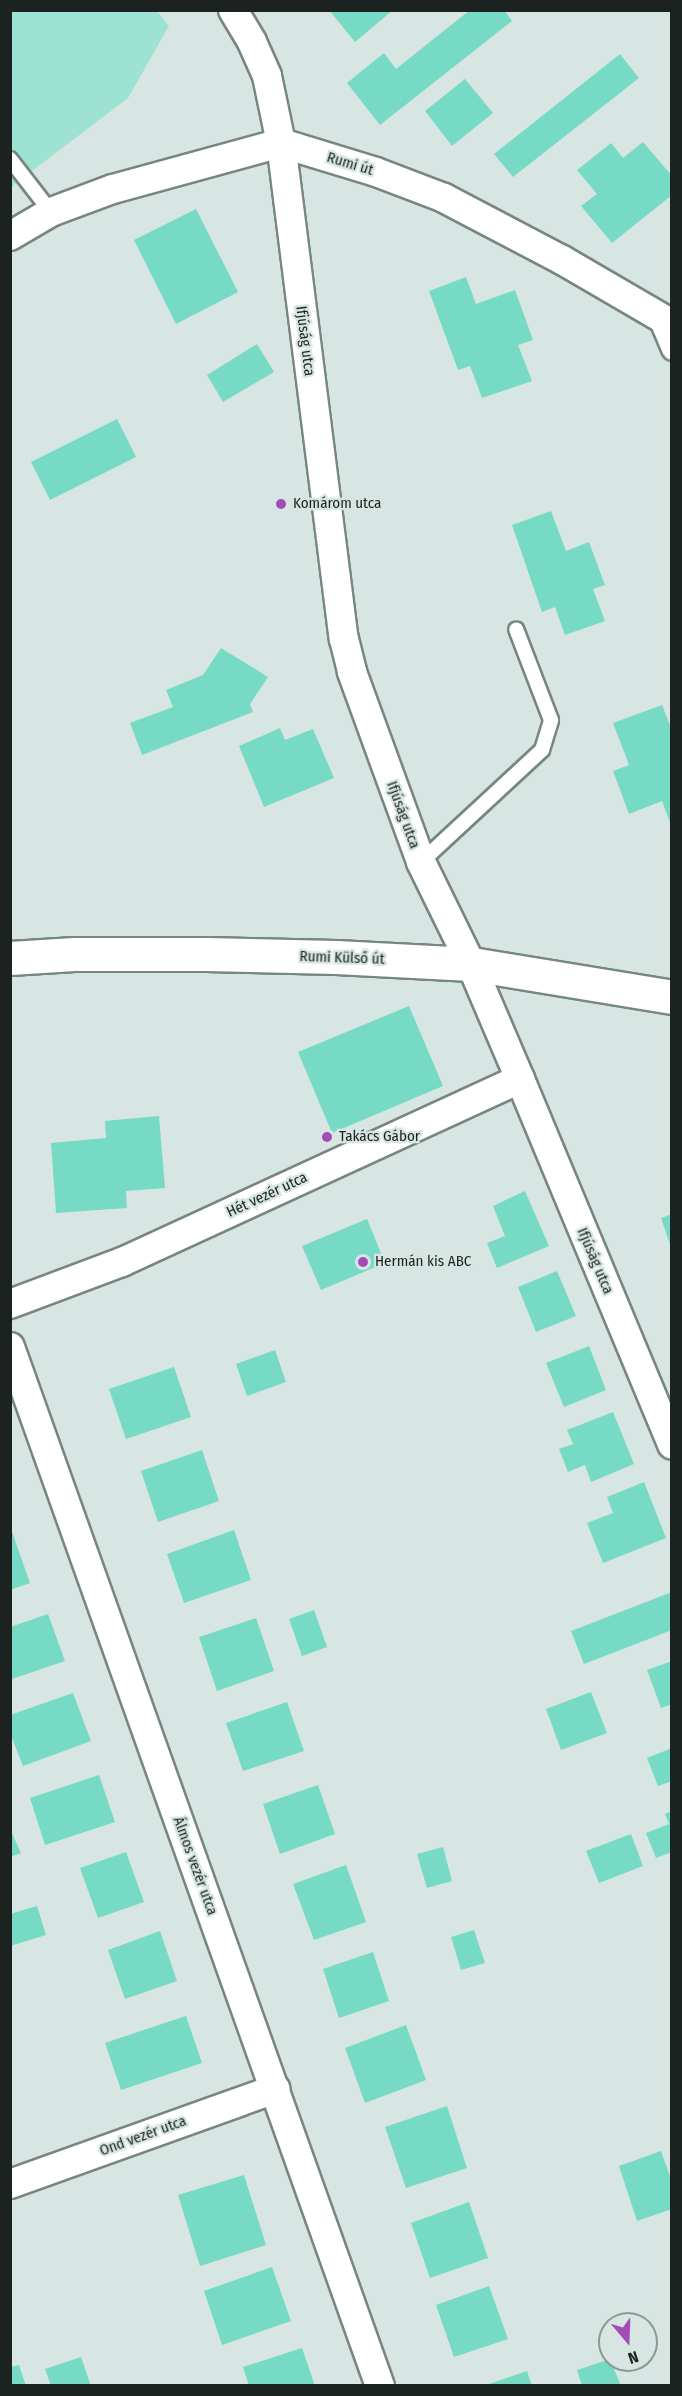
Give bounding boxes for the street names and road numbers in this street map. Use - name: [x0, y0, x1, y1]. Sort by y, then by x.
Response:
- street label: Rumi út: [325, 148, 375, 180]
- street label: Ifjúság utca: [292, 305, 318, 377]
- street label: Ifjúság utca: [383, 779, 423, 851]
- street label: Rumi Külső út: [299, 948, 385, 968]
- street label: Hét vezér utca: [224, 1168, 310, 1222]
- street label: Ifjúság utca: [573, 1225, 617, 1297]
- street label: Álmos vezér utca: [169, 1814, 221, 1918]
- street label: Ond vezér utca: [97, 2112, 189, 2160]

